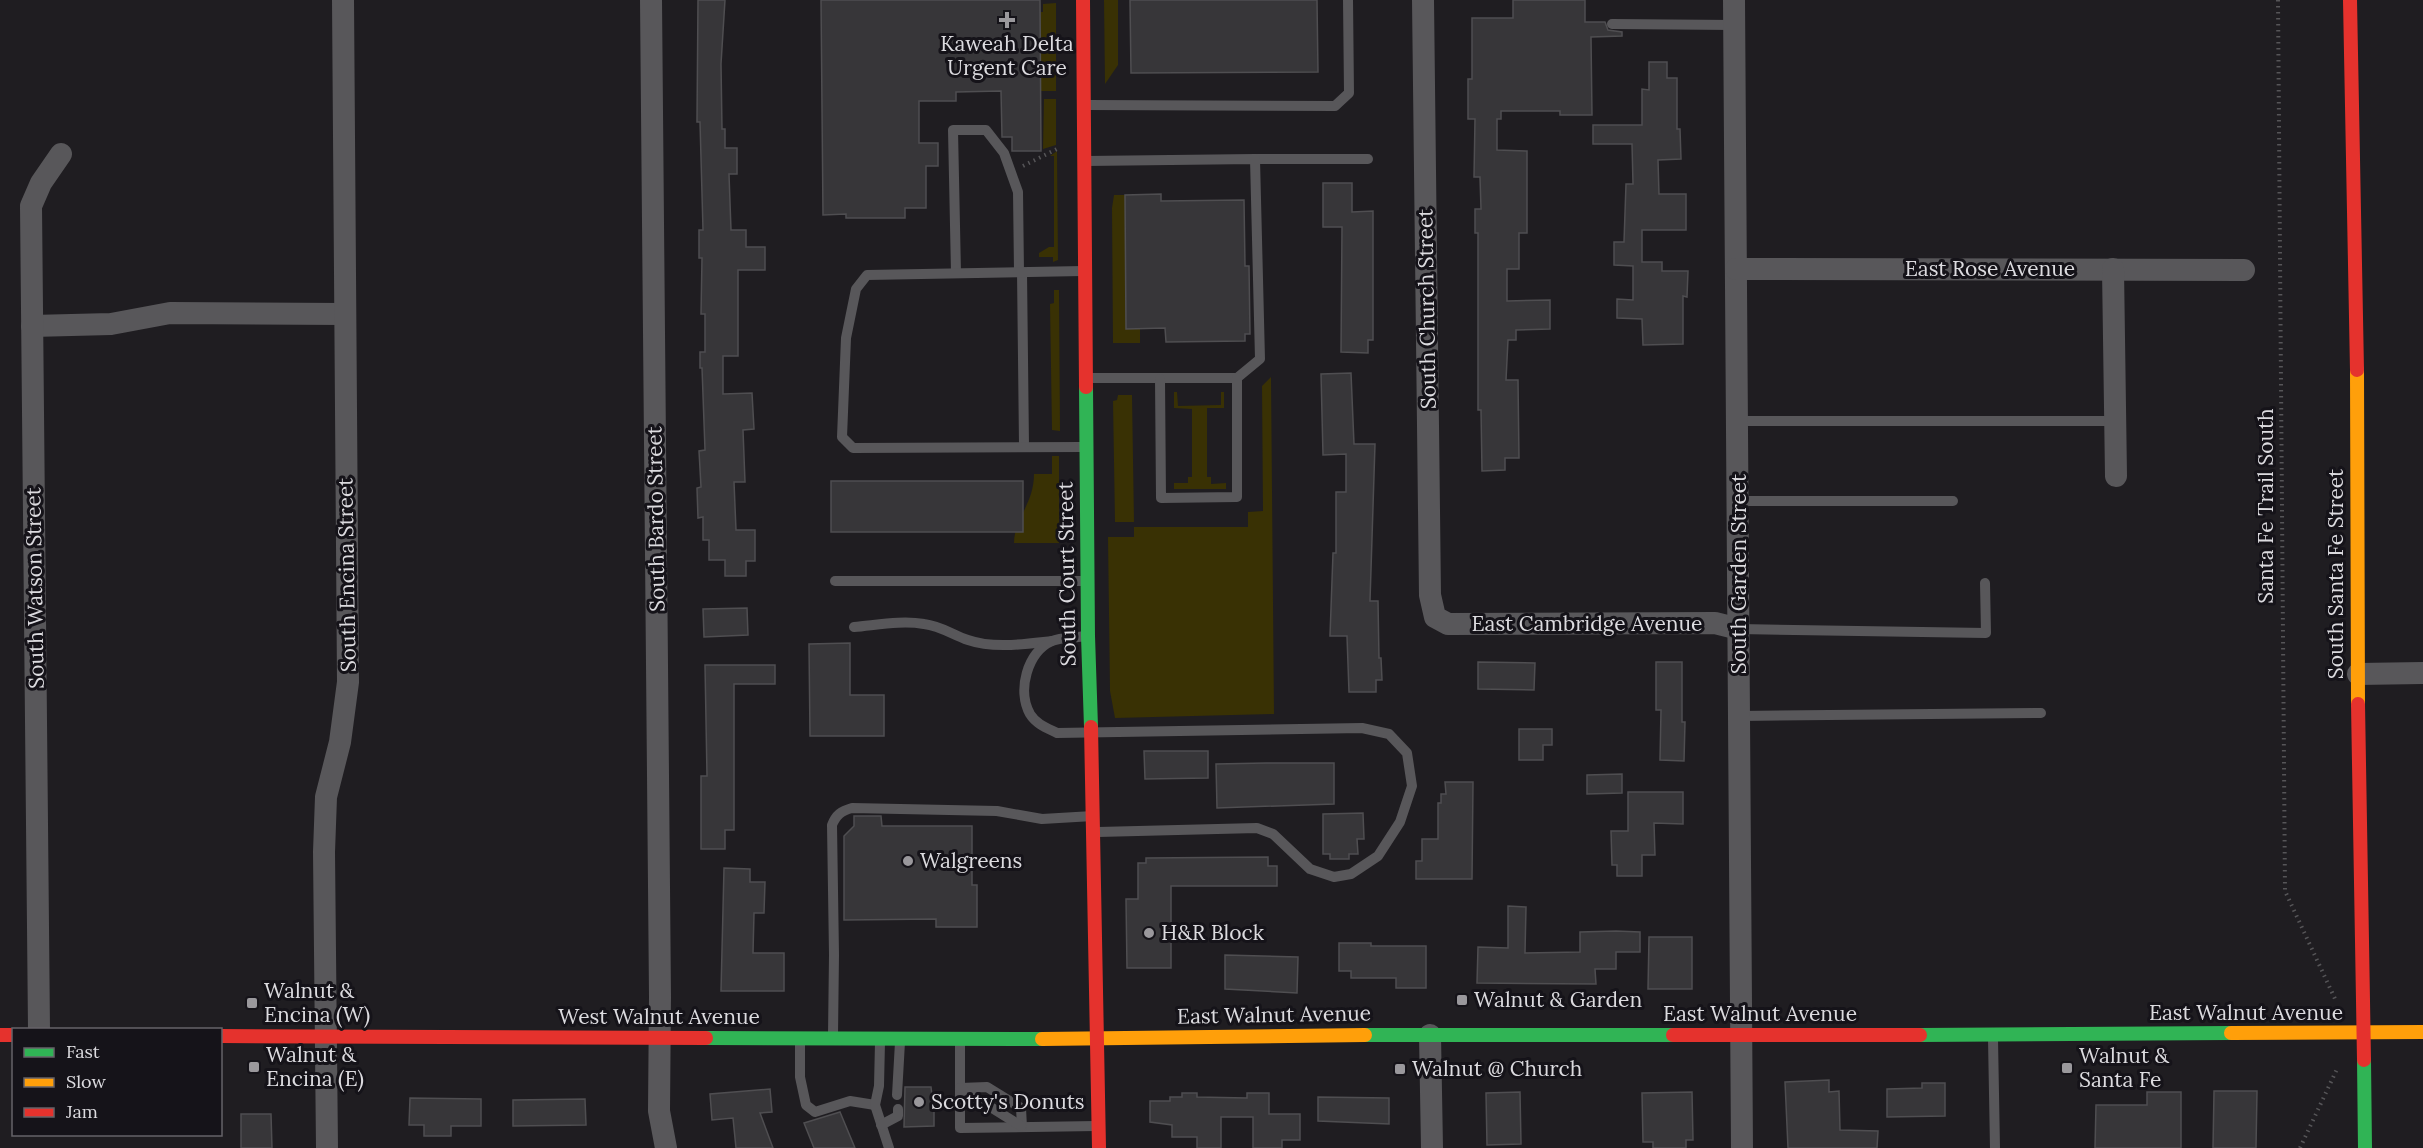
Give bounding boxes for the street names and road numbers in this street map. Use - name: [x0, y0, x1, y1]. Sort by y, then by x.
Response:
- street label: South Church Street: [1411, 208, 1442, 409]
- street label: East Rose Avenue: [1905, 255, 2075, 282]
- street label: Santa Fe Trail South: [2252, 408, 2279, 604]
- street label: South Bardo Street: [640, 425, 671, 612]
- street label: South Santa Fe Street: [2322, 468, 2349, 679]
- street label: South Garden Street: [1725, 473, 1752, 674]
- street label: South Encina Street: [331, 477, 362, 672]
- street label: South Court Street: [1051, 480, 1082, 667]
- street label: South Watson Street: [19, 486, 50, 689]
- street label: East Cambridge Avenue: [1471, 610, 1703, 637]
- street label: East Walnut Avenue: [1177, 999, 1371, 1030]
- street label: East Walnut Avenue: [2149, 999, 2343, 1026]
- street label: East Walnut Avenue: [1663, 1000, 1857, 1027]
- street label: West Walnut Avenue: [558, 1003, 760, 1030]

